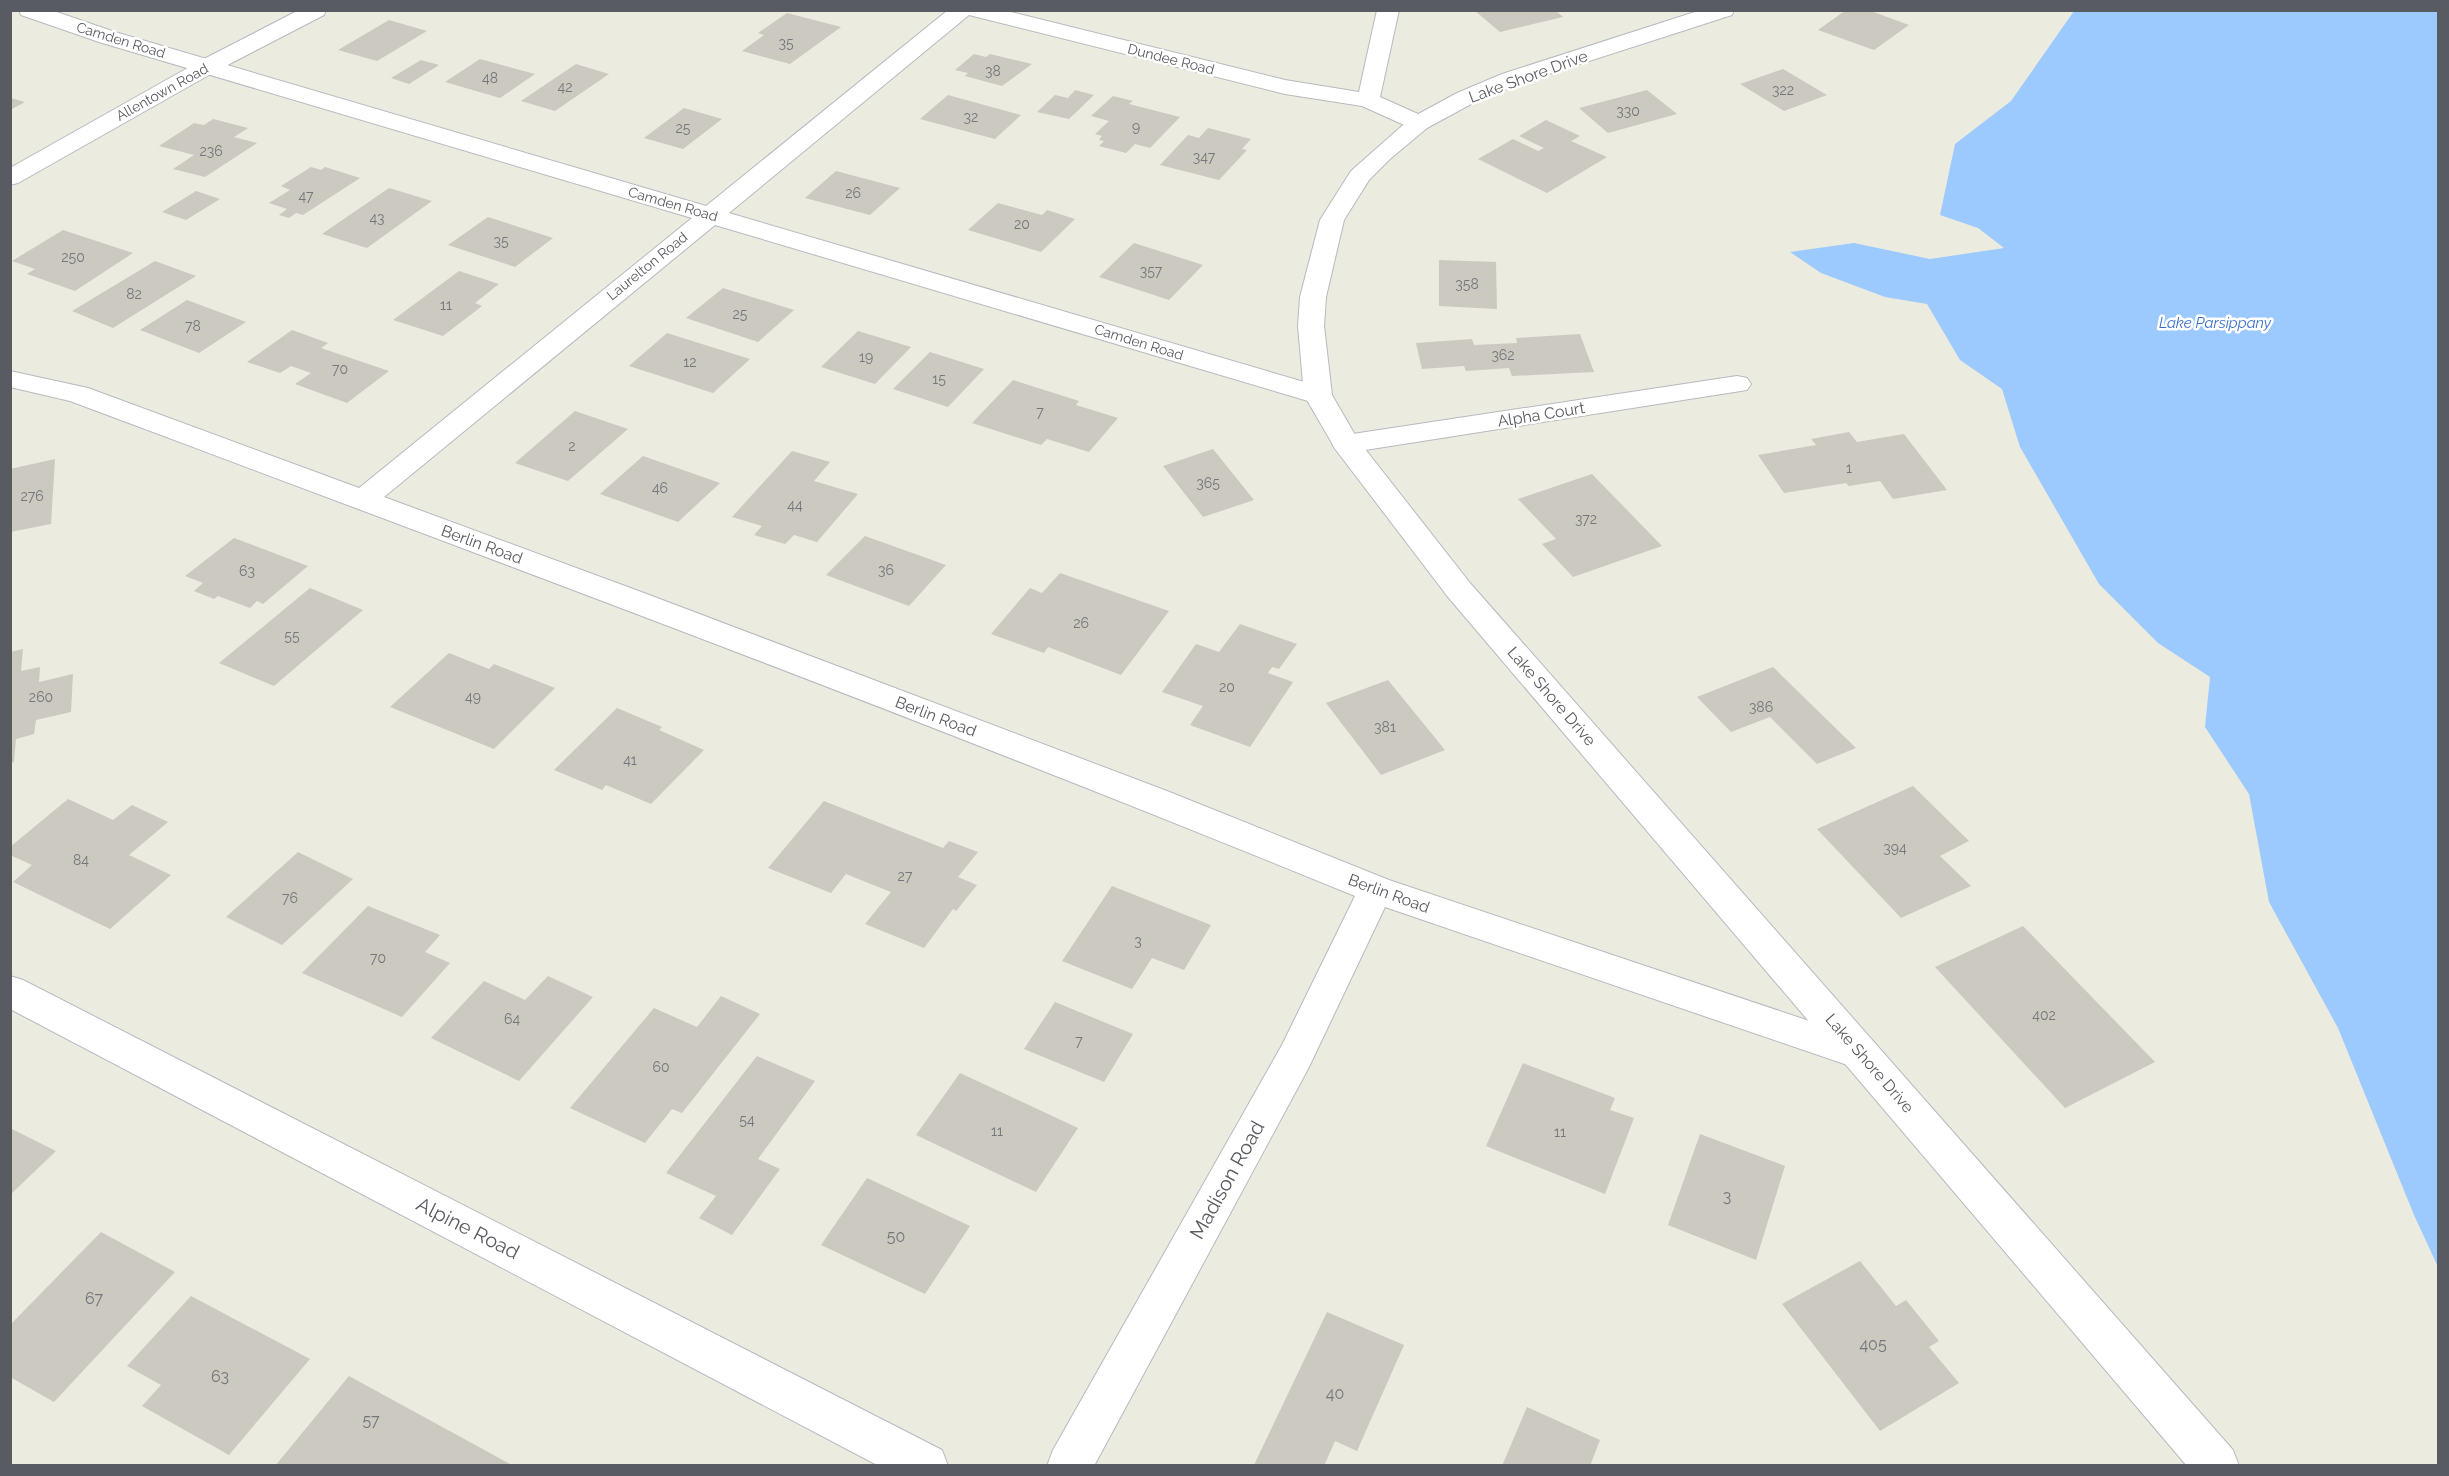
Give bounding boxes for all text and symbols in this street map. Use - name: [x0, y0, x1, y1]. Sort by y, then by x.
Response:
- street label: Camden Road: [75, 19, 167, 61]
- house number: 35: [778, 35, 794, 51]
- street label: Dundee Road: [1126, 40, 1216, 78]
- street label: Lake Shore Drive: [1466, 46, 1590, 107]
- street label: Allentown Road: [113, 60, 211, 124]
- house number: 38: [985, 63, 1001, 79]
- house number: 48: [482, 70, 498, 86]
- house number: 42: [558, 79, 572, 95]
- house number: 322: [1772, 82, 1794, 98]
- house number: 330: [1616, 103, 1640, 119]
- house number: 32: [964, 109, 978, 125]
- house number: 9: [1132, 119, 1140, 135]
- house number: 25: [676, 120, 691, 136]
- house number: 236: [199, 143, 223, 159]
- house number: 347: [1193, 149, 1216, 165]
- street label: Camden Road: [626, 184, 720, 224]
- house number: 26: [845, 185, 861, 201]
- house number: 47: [298, 188, 314, 204]
- house number: 43: [369, 210, 385, 226]
- house number: 20: [1014, 216, 1030, 232]
- street label: Laurelton Road: [603, 229, 691, 303]
- house number: 35: [493, 233, 509, 249]
- house number: 250: [61, 249, 85, 265]
- house number: 357: [1140, 263, 1163, 279]
- house number: 358: [1455, 276, 1479, 292]
- house number: 82: [126, 286, 142, 302]
- house number: 11: [440, 297, 452, 313]
- house number: 25: [733, 306, 748, 322]
- water label: Lake Parsippany: [2159, 314, 2272, 332]
- house number: 78: [185, 318, 201, 334]
- street label: Camden Road: [1093, 321, 1185, 363]
- house number: 362: [1491, 347, 1515, 363]
- house number: 19: [859, 349, 873, 365]
- house number: 12: [683, 354, 697, 370]
- house number: 70: [332, 361, 348, 377]
- house number: 15: [932, 371, 946, 387]
- street label: Alpha Court: [1496, 398, 1587, 431]
- house number: 7: [1036, 404, 1044, 420]
- house number: 2: [568, 438, 576, 454]
- house number: 1: [1846, 460, 1852, 476]
- house number: 365: [1196, 475, 1220, 491]
- house number: 46: [652, 480, 668, 496]
- house number: 276: [20, 488, 44, 504]
- house number: 44: [787, 497, 803, 513]
- house number: 372: [1575, 511, 1597, 527]
- street label: Berlin Road: [439, 521, 525, 568]
- house number: 36: [878, 562, 894, 578]
- house number: 63: [239, 563, 255, 579]
- house number: 26: [1073, 615, 1089, 631]
- house number: 55: [284, 628, 300, 644]
- street label: Lake Shore Drive: [1503, 643, 1600, 750]
- house number: 20: [1219, 679, 1235, 695]
- house number: 260: [29, 689, 53, 705]
- house number: 49: [465, 689, 481, 705]
- street label: Berlin Road: [893, 692, 979, 741]
- house number: 386: [1749, 699, 1773, 715]
- house number: 381: [1374, 719, 1396, 735]
- house number: 41: [623, 752, 637, 768]
- house number: 394: [1883, 840, 1907, 856]
- house number: 84: [73, 852, 89, 868]
- house number: 27: [898, 868, 913, 884]
- street label: Berlin Road: [1346, 870, 1432, 917]
- house number: 76: [282, 890, 298, 906]
- house number: 3: [1134, 933, 1142, 949]
- house number: 70: [370, 950, 386, 966]
- house number: 402: [2032, 1007, 2056, 1023]
- street label: Lake Shore Drive: [1821, 1010, 1918, 1117]
- house number: 64: [504, 1011, 520, 1027]
- house number: 7: [1075, 1033, 1083, 1049]
- house number: 60: [652, 1059, 670, 1075]
- house number: 54: [739, 1112, 755, 1128]
- street label: Madison Road: [1185, 1117, 1269, 1243]
- house number: 11: [991, 1123, 1003, 1139]
- house number: 11: [1554, 1124, 1566, 1140]
- house number: 3: [1723, 1187, 1731, 1206]
- street label: Alpine Road: [413, 1192, 523, 1264]
- house number: 50: [887, 1227, 905, 1246]
- house number: 67: [85, 1289, 104, 1308]
- house number: 405: [1859, 1335, 1887, 1354]
- house number: 63: [211, 1367, 229, 1386]
- house number: 40: [1326, 1384, 1344, 1403]
- house number: 57: [362, 1411, 380, 1430]

